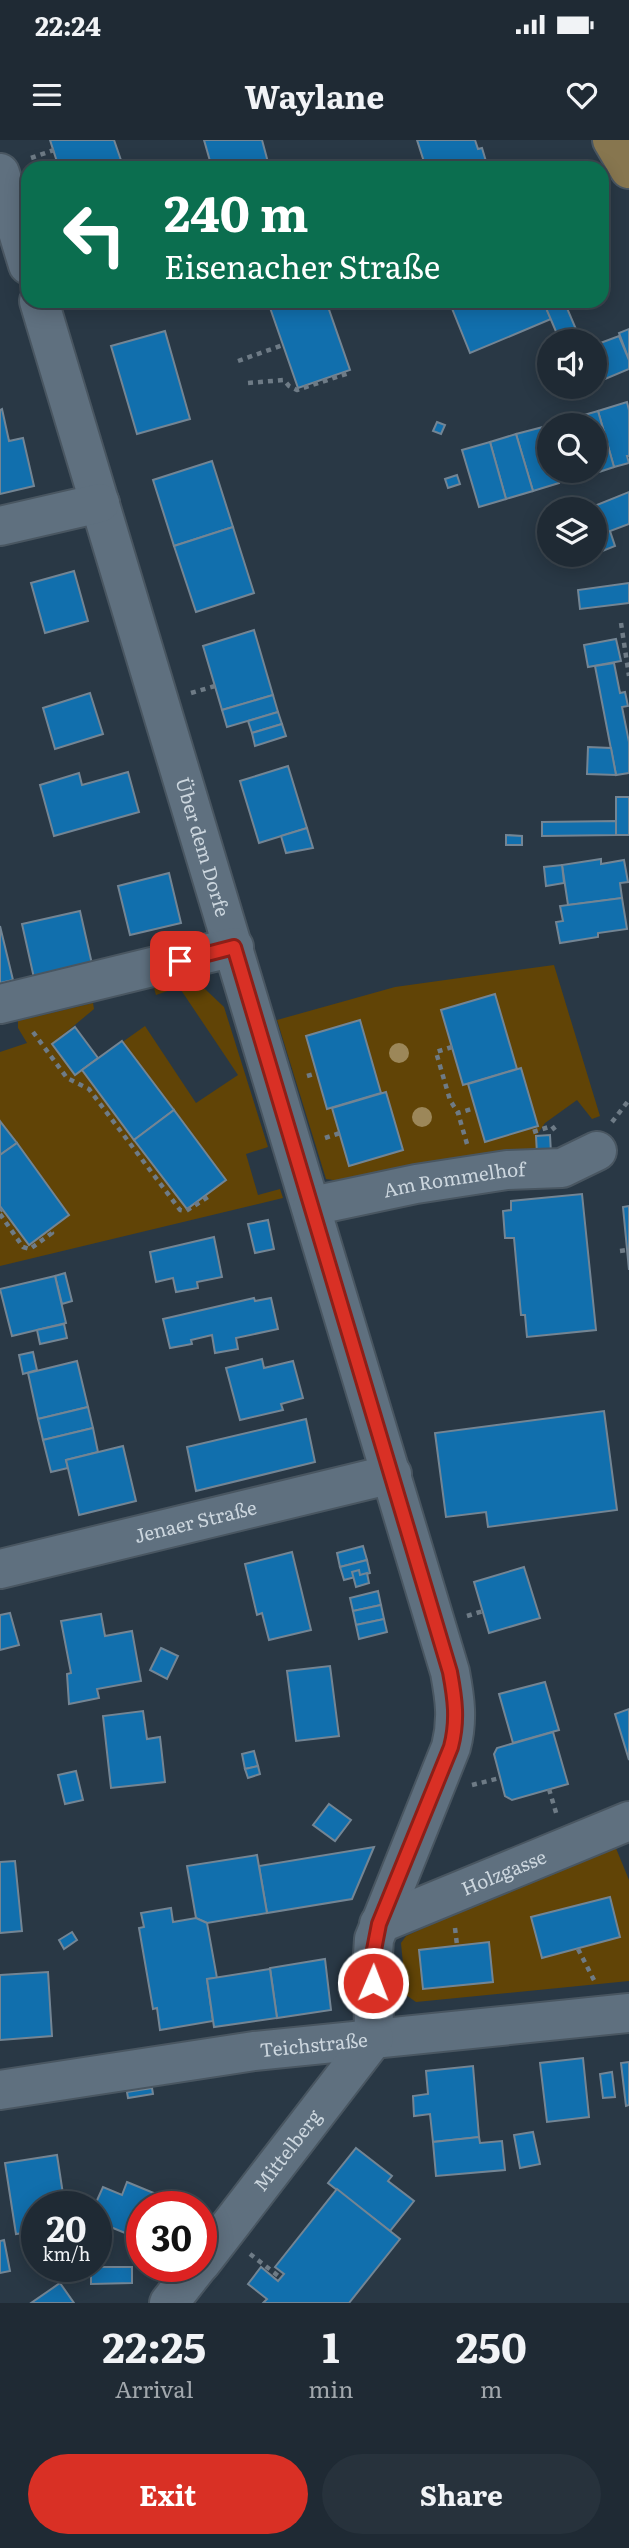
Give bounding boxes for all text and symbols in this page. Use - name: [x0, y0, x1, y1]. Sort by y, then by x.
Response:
- text: 22:24: [35, 5, 101, 44]
- text: Waylane: [245, 71, 384, 119]
- icon: menu: [28, 76, 66, 114]
- icon: heart: [563, 76, 601, 114]
- text: 240 m: [164, 174, 309, 247]
- icon: left: [49, 189, 140, 280]
- text: Eisenacher Straße: [164, 241, 440, 289]
- map controls: [537, 329, 607, 567]
- button: sound: [537, 329, 607, 399]
- button: search: [537, 413, 607, 483]
- button: layers: [537, 497, 607, 567]
- street label: Über dem Dorfe: [170, 774, 238, 920]
- pin: [150, 931, 210, 991]
- icon: arrive: [161, 942, 199, 980]
- street label: Am Rommelhof: [381, 1154, 527, 1204]
- street label: Jenaer Straße: [131, 1492, 259, 1549]
- street label: Holzgasse: [457, 1842, 550, 1902]
- position arrow: [336, 1946, 410, 2020]
- street label: Teichstraße: [258, 2025, 369, 2063]
- street label: Mittelberg: [246, 2103, 328, 2197]
- speed limit sign: 30: [126, 2191, 217, 2282]
- text: 20: [46, 2201, 87, 2253]
- text: km/h: [43, 2240, 90, 2267]
- text: 22:25: [102, 2314, 206, 2376]
- text: 1: [322, 2314, 340, 2376]
- text: 250: [456, 2314, 527, 2376]
- text: Arrival: [115, 2371, 193, 2405]
- text: min: [308, 2371, 354, 2405]
- text: m: [480, 2371, 502, 2405]
- button: Exit: [28, 2454, 308, 2534]
- button: Share: [322, 2454, 601, 2534]

